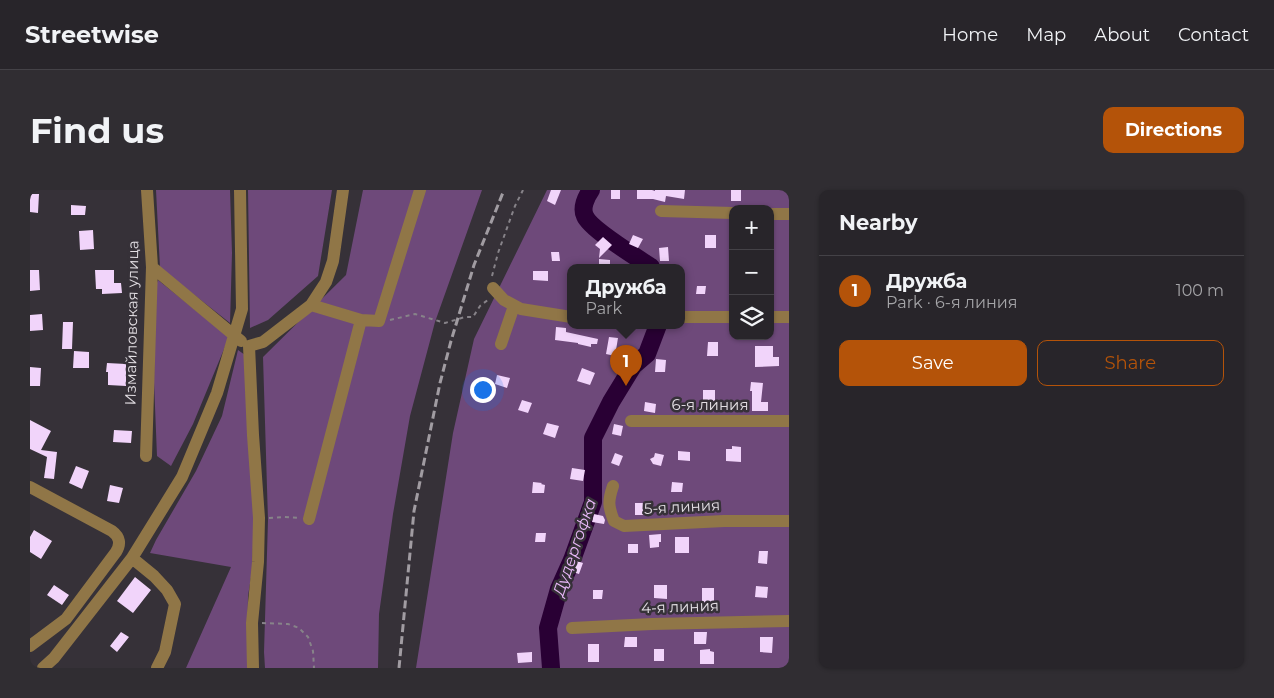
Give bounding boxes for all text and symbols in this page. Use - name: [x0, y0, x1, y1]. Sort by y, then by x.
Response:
- text: Streetwise: [25, 20, 159, 49]
- text: Home: [942, 24, 998, 46]
- text: Map: [1026, 24, 1066, 46]
- text: About: [1094, 24, 1150, 46]
- text: Contact: [1178, 24, 1249, 46]
- button: Directions: [1103, 107, 1244, 153]
- text: Find us: [30, 109, 164, 152]
- map controls: [729, 205, 774, 340]
- button: +: [729, 205, 774, 250]
- text: Nearby: [839, 210, 918, 235]
- street label: Измайловская улица: [121, 240, 142, 406]
- button: −: [729, 250, 774, 295]
- popup: [567, 264, 685, 329]
- text: Дружба: [886, 270, 967, 293]
- text: Дружба: [585, 276, 667, 299]
- text: 1: [852, 281, 858, 300]
- text: 100 m: [1176, 281, 1224, 300]
- text: Park · 6-я линия: [886, 293, 1017, 312]
- button: layers: [729, 295, 774, 340]
- text: Park: [585, 299, 622, 318]
- button: Save: [839, 340, 1027, 386]
- button: Share: [1037, 340, 1224, 386]
- pin: 1: [610, 345, 642, 386]
- your location: [470, 377, 496, 403]
- street label: 6-я линия: [672, 395, 748, 414]
- street label: 5-я линия: [643, 495, 721, 518]
- water label: Дудергофка: [548, 496, 600, 600]
- street label: 4-я линия: [641, 596, 719, 617]

